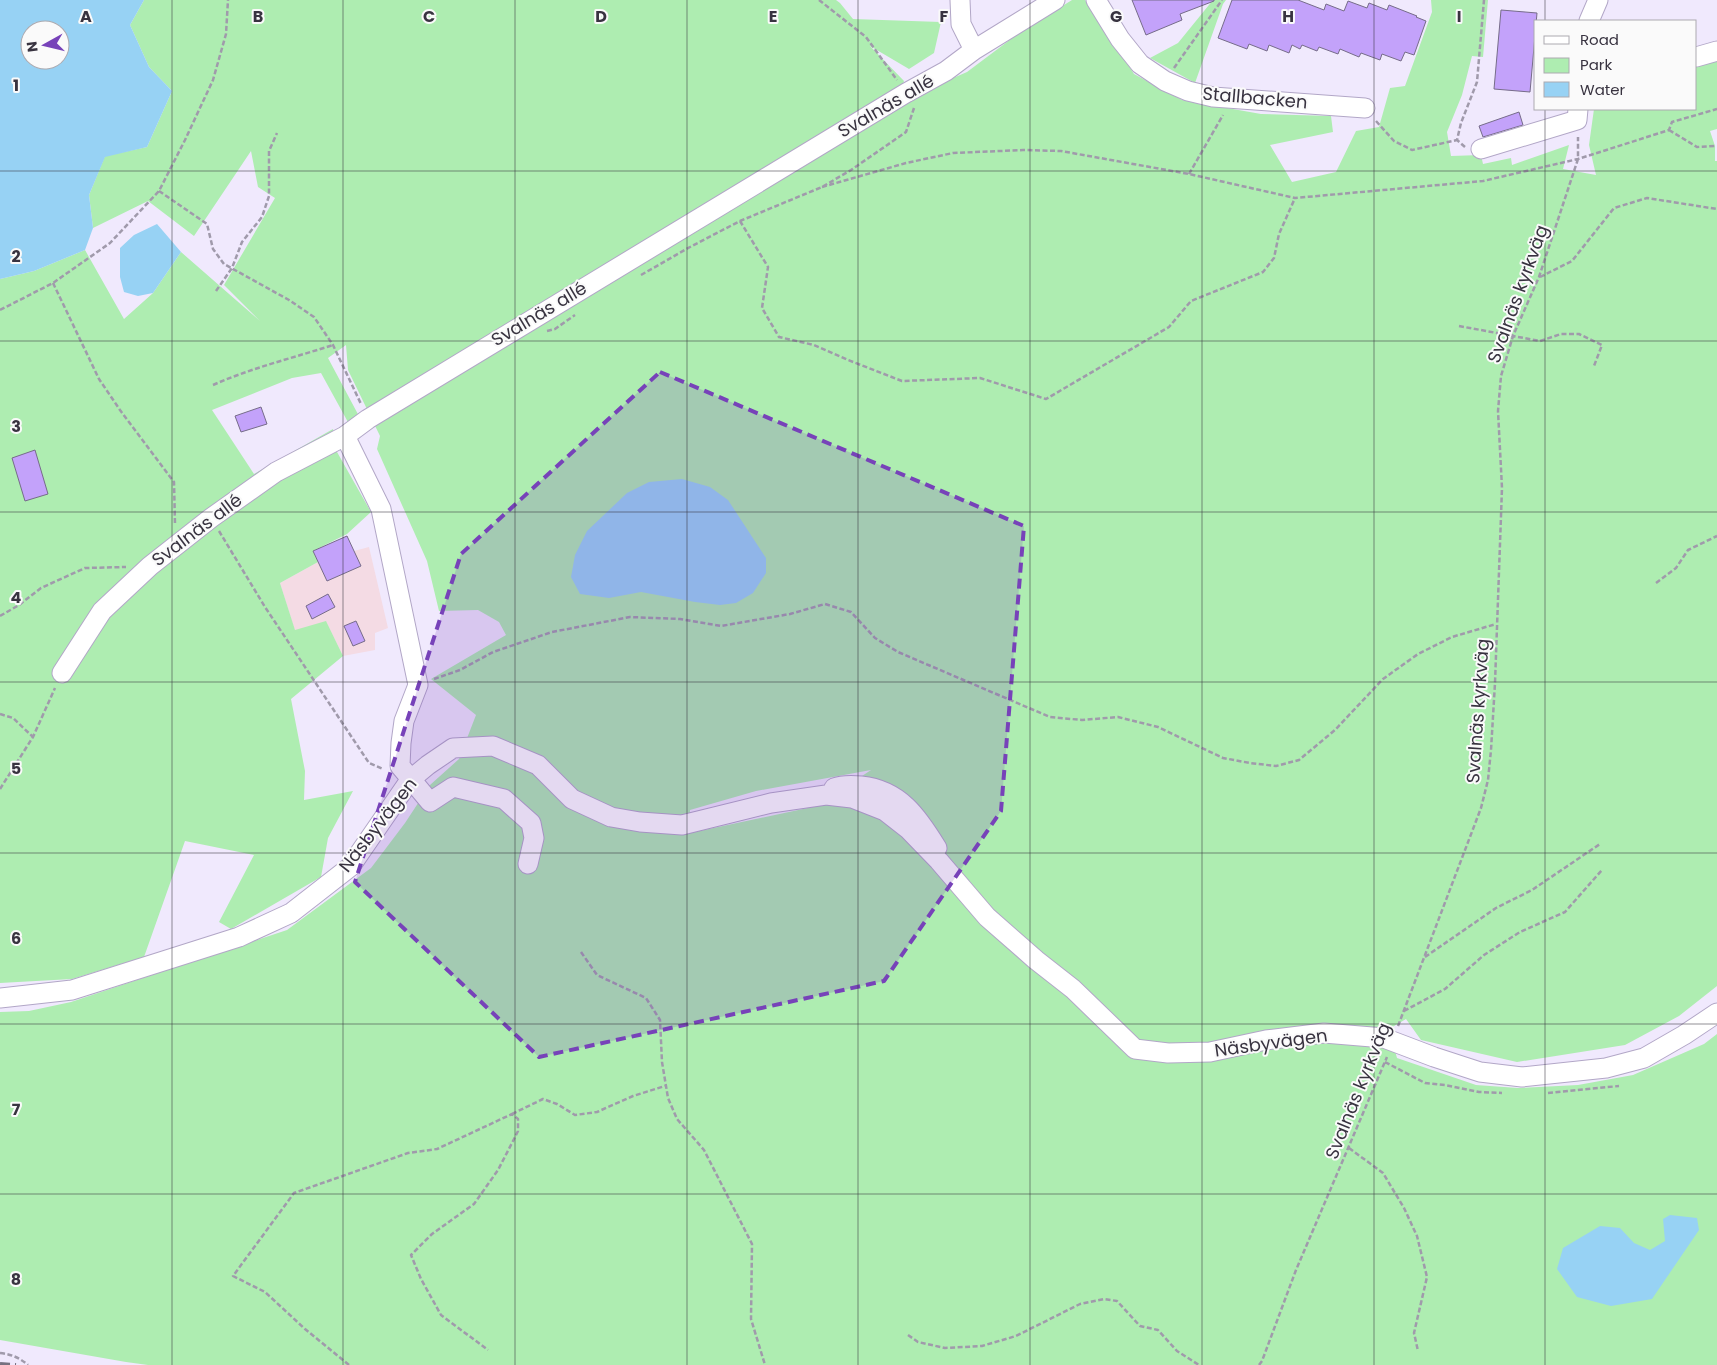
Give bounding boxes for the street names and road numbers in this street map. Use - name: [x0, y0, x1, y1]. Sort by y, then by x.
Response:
- street label: Svalnäs allé: [833, 68, 938, 143]
- street label: Stallbacken: [1201, 80, 1309, 115]
- street label: Svalnäs kyrkväg: [1481, 221, 1554, 366]
- street label: Svalnäs allé: [486, 275, 591, 352]
- street label: Svalnäs allé: [146, 487, 247, 572]
- street label: Svalnäs kyrkväg: [1460, 638, 1495, 784]
- street label: Näsbyvägen: [333, 772, 422, 877]
- street label: Svalnäs kyrkväg: [1319, 1019, 1396, 1163]
- street label: Näsbyvägen: [1213, 1022, 1329, 1063]

